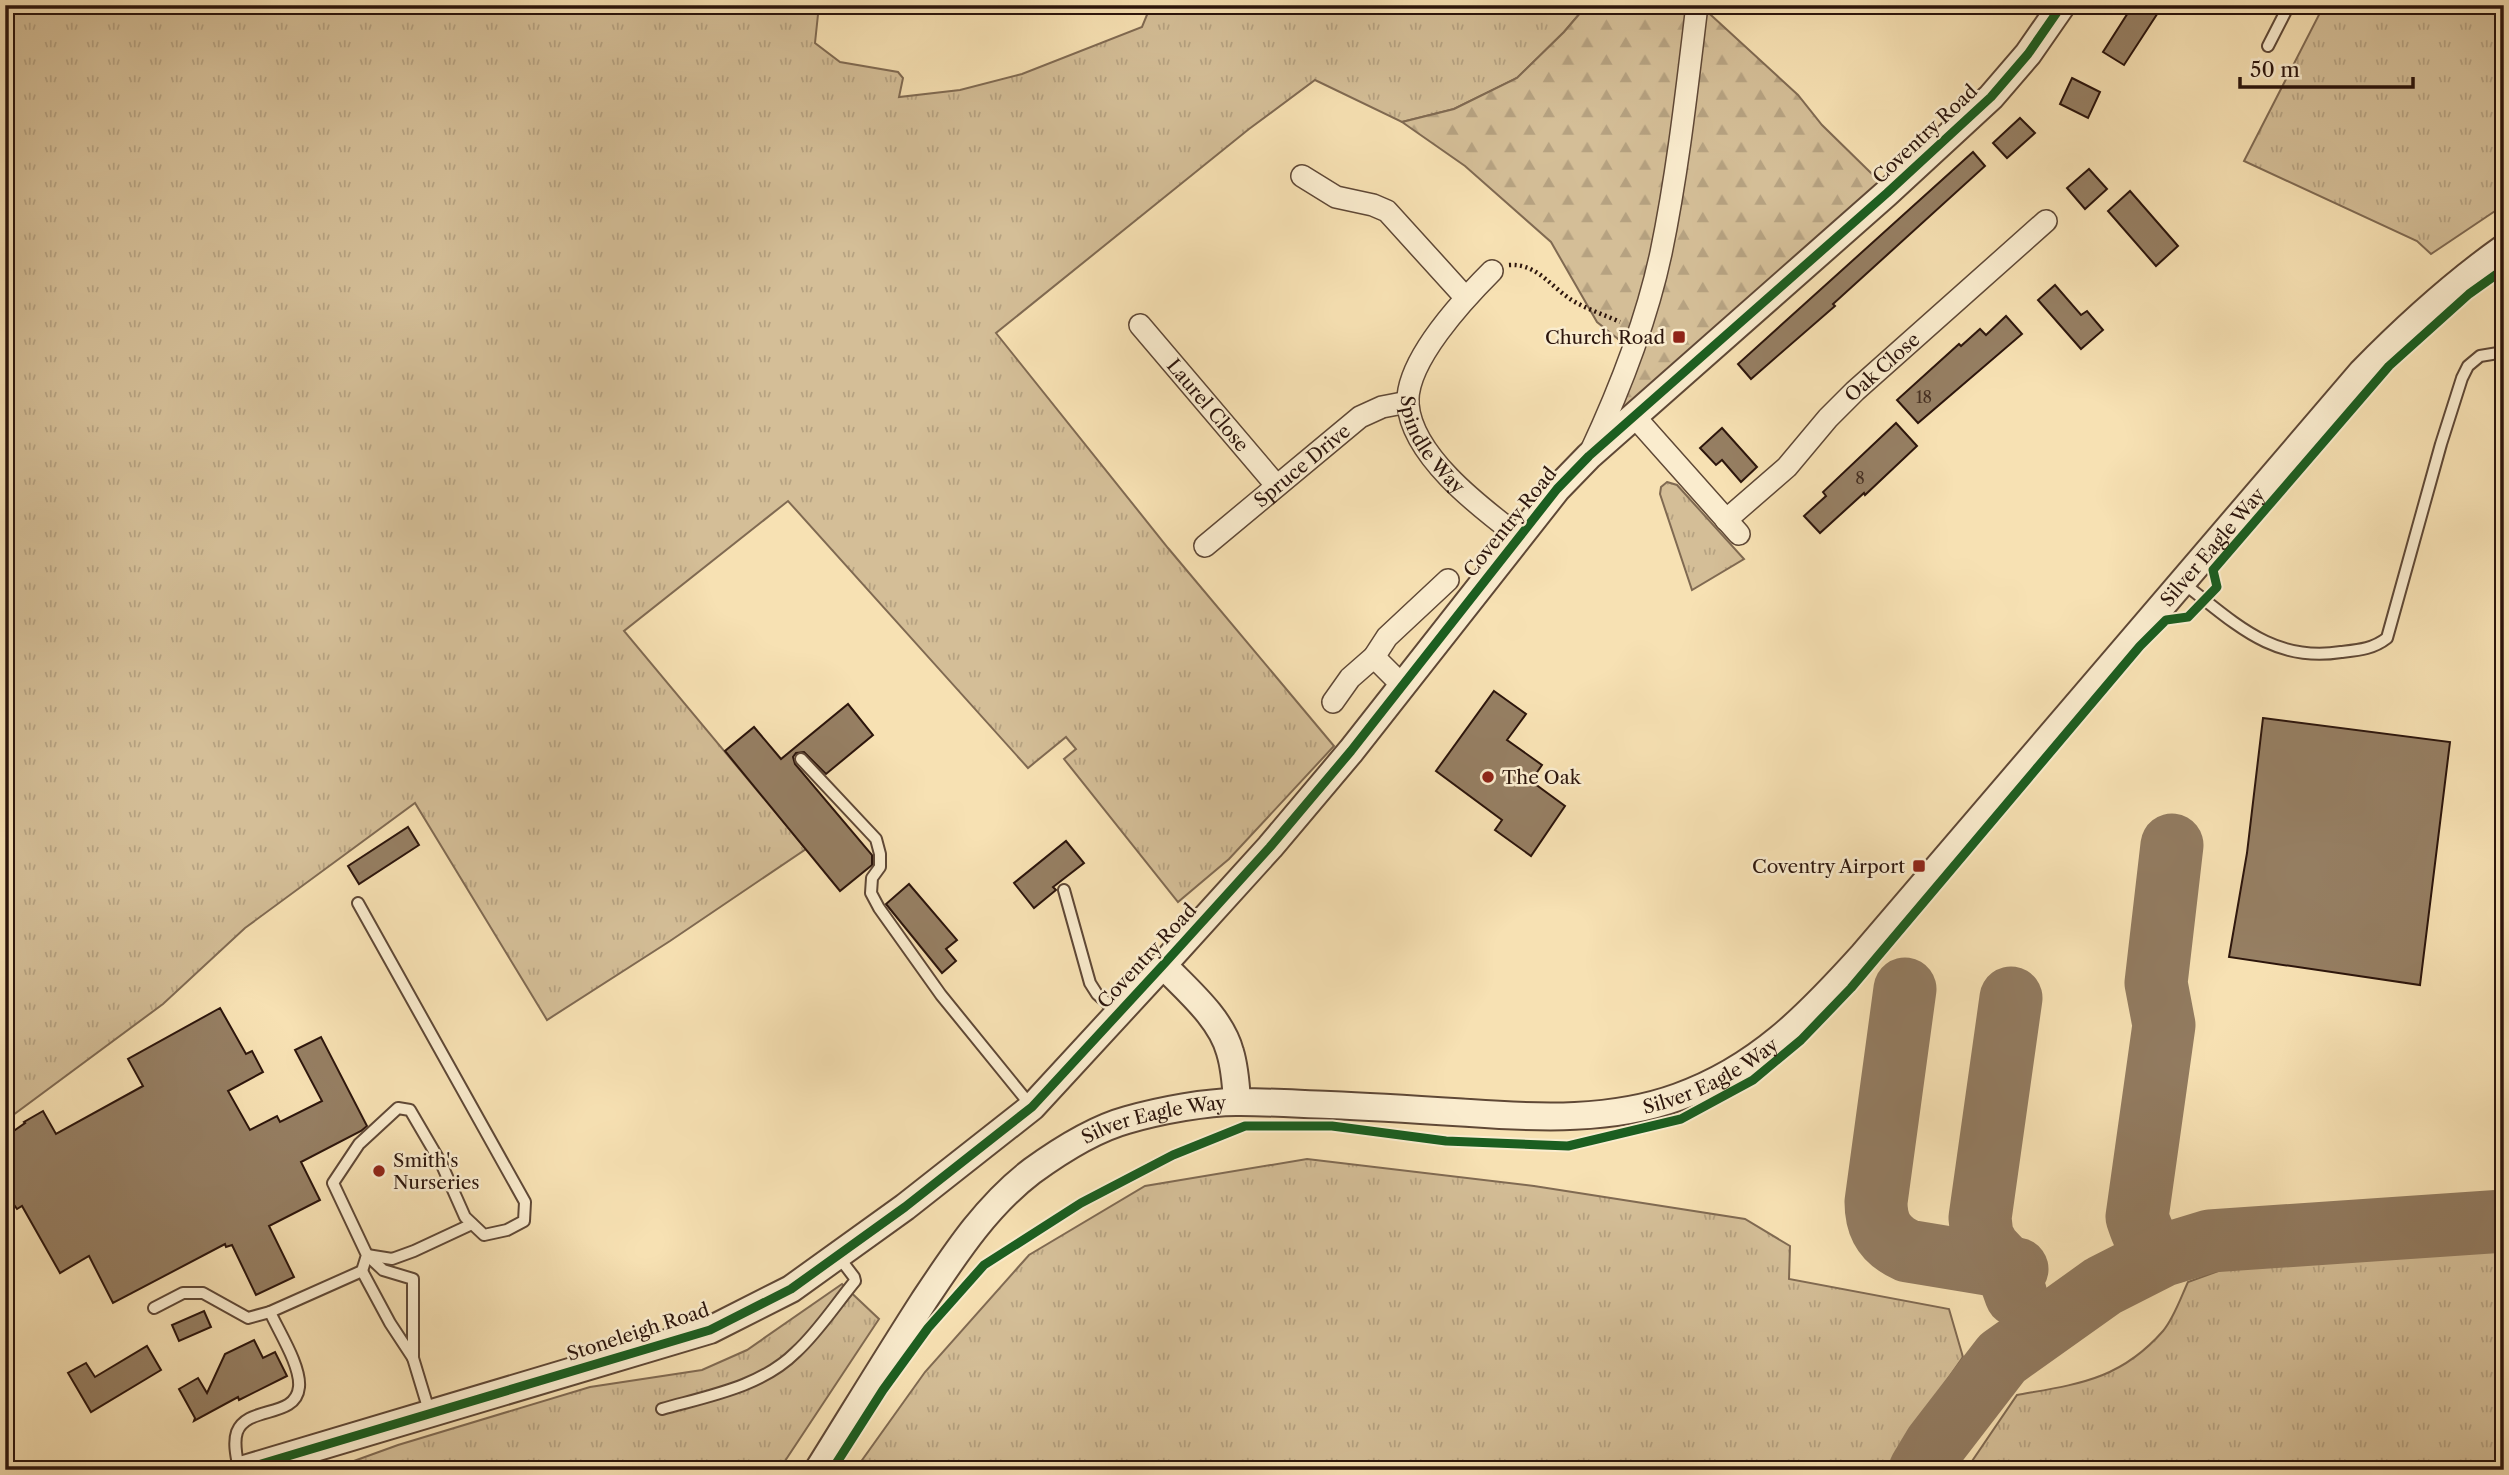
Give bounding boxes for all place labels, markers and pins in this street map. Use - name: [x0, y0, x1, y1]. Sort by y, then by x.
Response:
- place label: Church Road: [1545, 326, 1665, 349]
- marker: Church Road: [1671, 329, 1687, 345]
- place label: The Oak: [1502, 766, 1582, 789]
- marker: The Oak: [1480, 769, 1496, 785]
- place label: Coventry Airport: [1752, 855, 1905, 878]
- marker: Coventry Airport: [1911, 858, 1927, 874]
- place label: Smith's Nurseries: [393, 1149, 480, 1194]
- marker: Smith's Nurseries: [371, 1163, 387, 1179]

